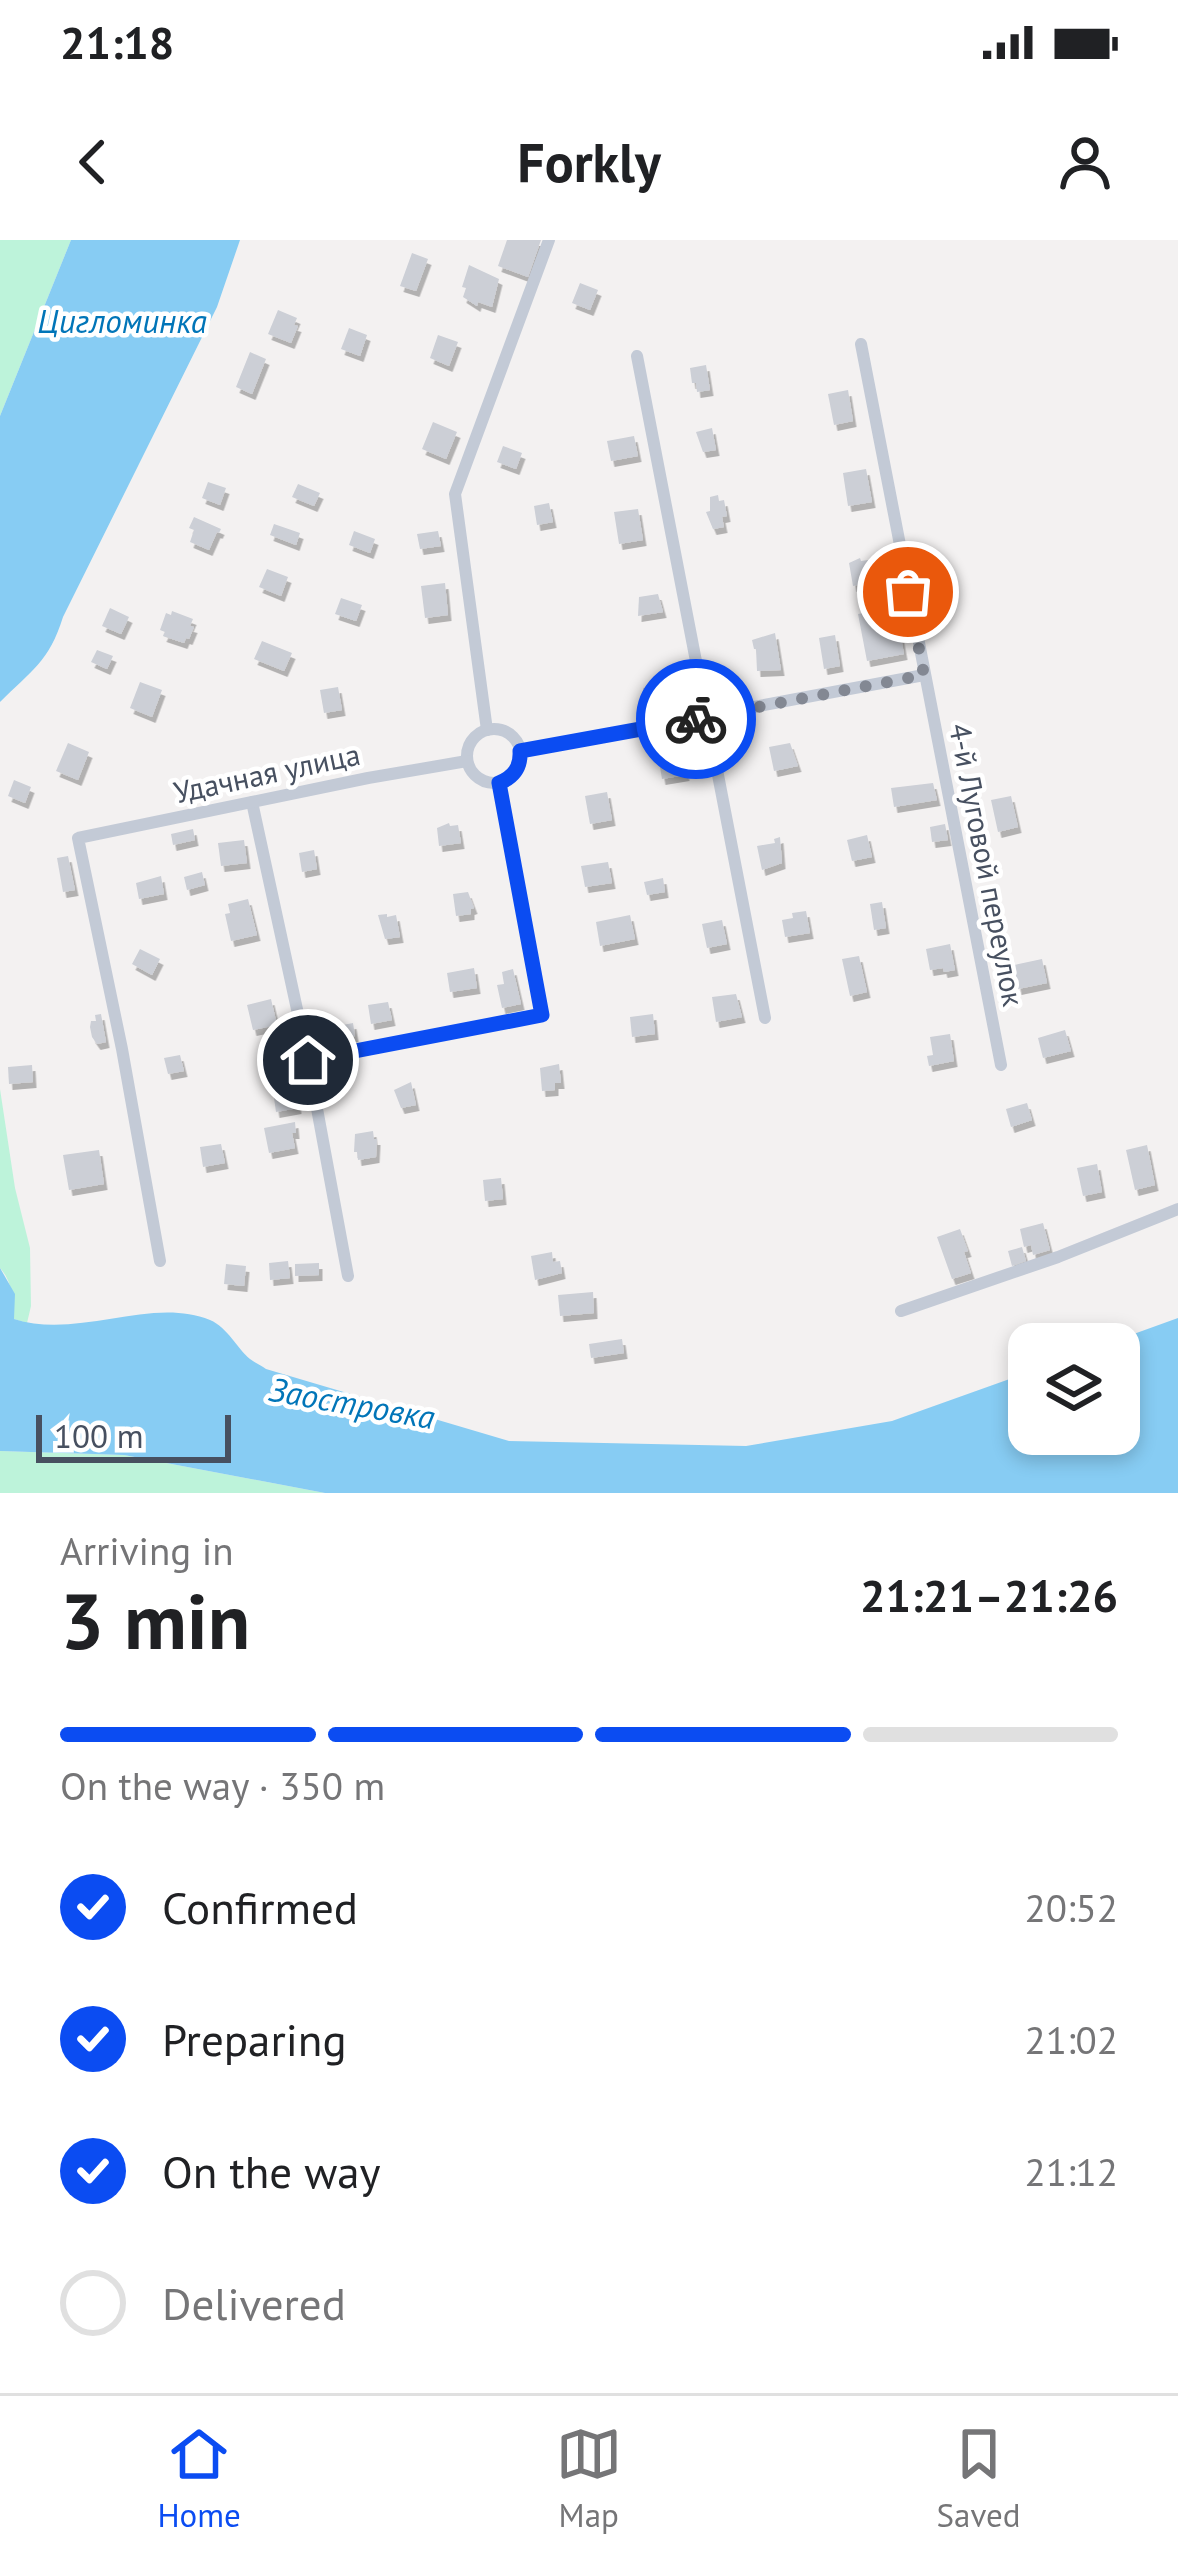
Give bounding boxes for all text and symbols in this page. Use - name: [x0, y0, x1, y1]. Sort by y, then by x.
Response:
- text: 21:18: [60, 13, 174, 71]
- text: Forkly: [517, 127, 661, 197]
- icon: back: [60, 129, 126, 195]
- icon: person: [1052, 129, 1118, 195]
- water label: Цигломинка: [37, 299, 207, 342]
- pin: [857, 541, 959, 643]
- icon: bag: [875, 559, 941, 625]
- courier: [636, 659, 756, 779]
- icon: bike: [663, 686, 729, 752]
- street label: 4-й Луговой переулок: [941, 720, 1034, 1010]
- street label: Удачная улица: [170, 734, 363, 811]
- pin: [257, 1009, 359, 1111]
- icon: home: [275, 1027, 341, 1093]
- map controls: [1008, 1323, 1140, 1455]
- button: layers: [1008, 1323, 1140, 1455]
- water label: Заостровка: [266, 1367, 438, 1438]
- scale bar: [36, 1409, 231, 1462]
- text: 100 m: [54, 1414, 144, 1457]
- text: Arriving in: [60, 1525, 234, 1576]
- text: 21:21–21:26: [860, 1566, 1118, 1624]
- text: 3 min: [60, 1570, 250, 1671]
- text: On the way · 350 m: [60, 1760, 385, 1811]
- icon: check: [60, 1874, 126, 1940]
- text: Confirmed: [162, 1878, 358, 1936]
- text: 20:52: [1024, 1882, 1118, 1933]
- icon: check: [60, 2006, 126, 2072]
- text: Preparing: [162, 2010, 347, 2068]
- text: 21:02: [1024, 2014, 1118, 2065]
- icon: check: [60, 2138, 126, 2204]
- text: On the way: [162, 2142, 381, 2200]
- text: 21:12: [1024, 2146, 1118, 2197]
- text: Delivered: [162, 2274, 346, 2332]
- tab: Home: [157, 2421, 241, 2536]
- tab: Map: [556, 2421, 622, 2536]
- tab: Saved: [937, 2421, 1021, 2536]

